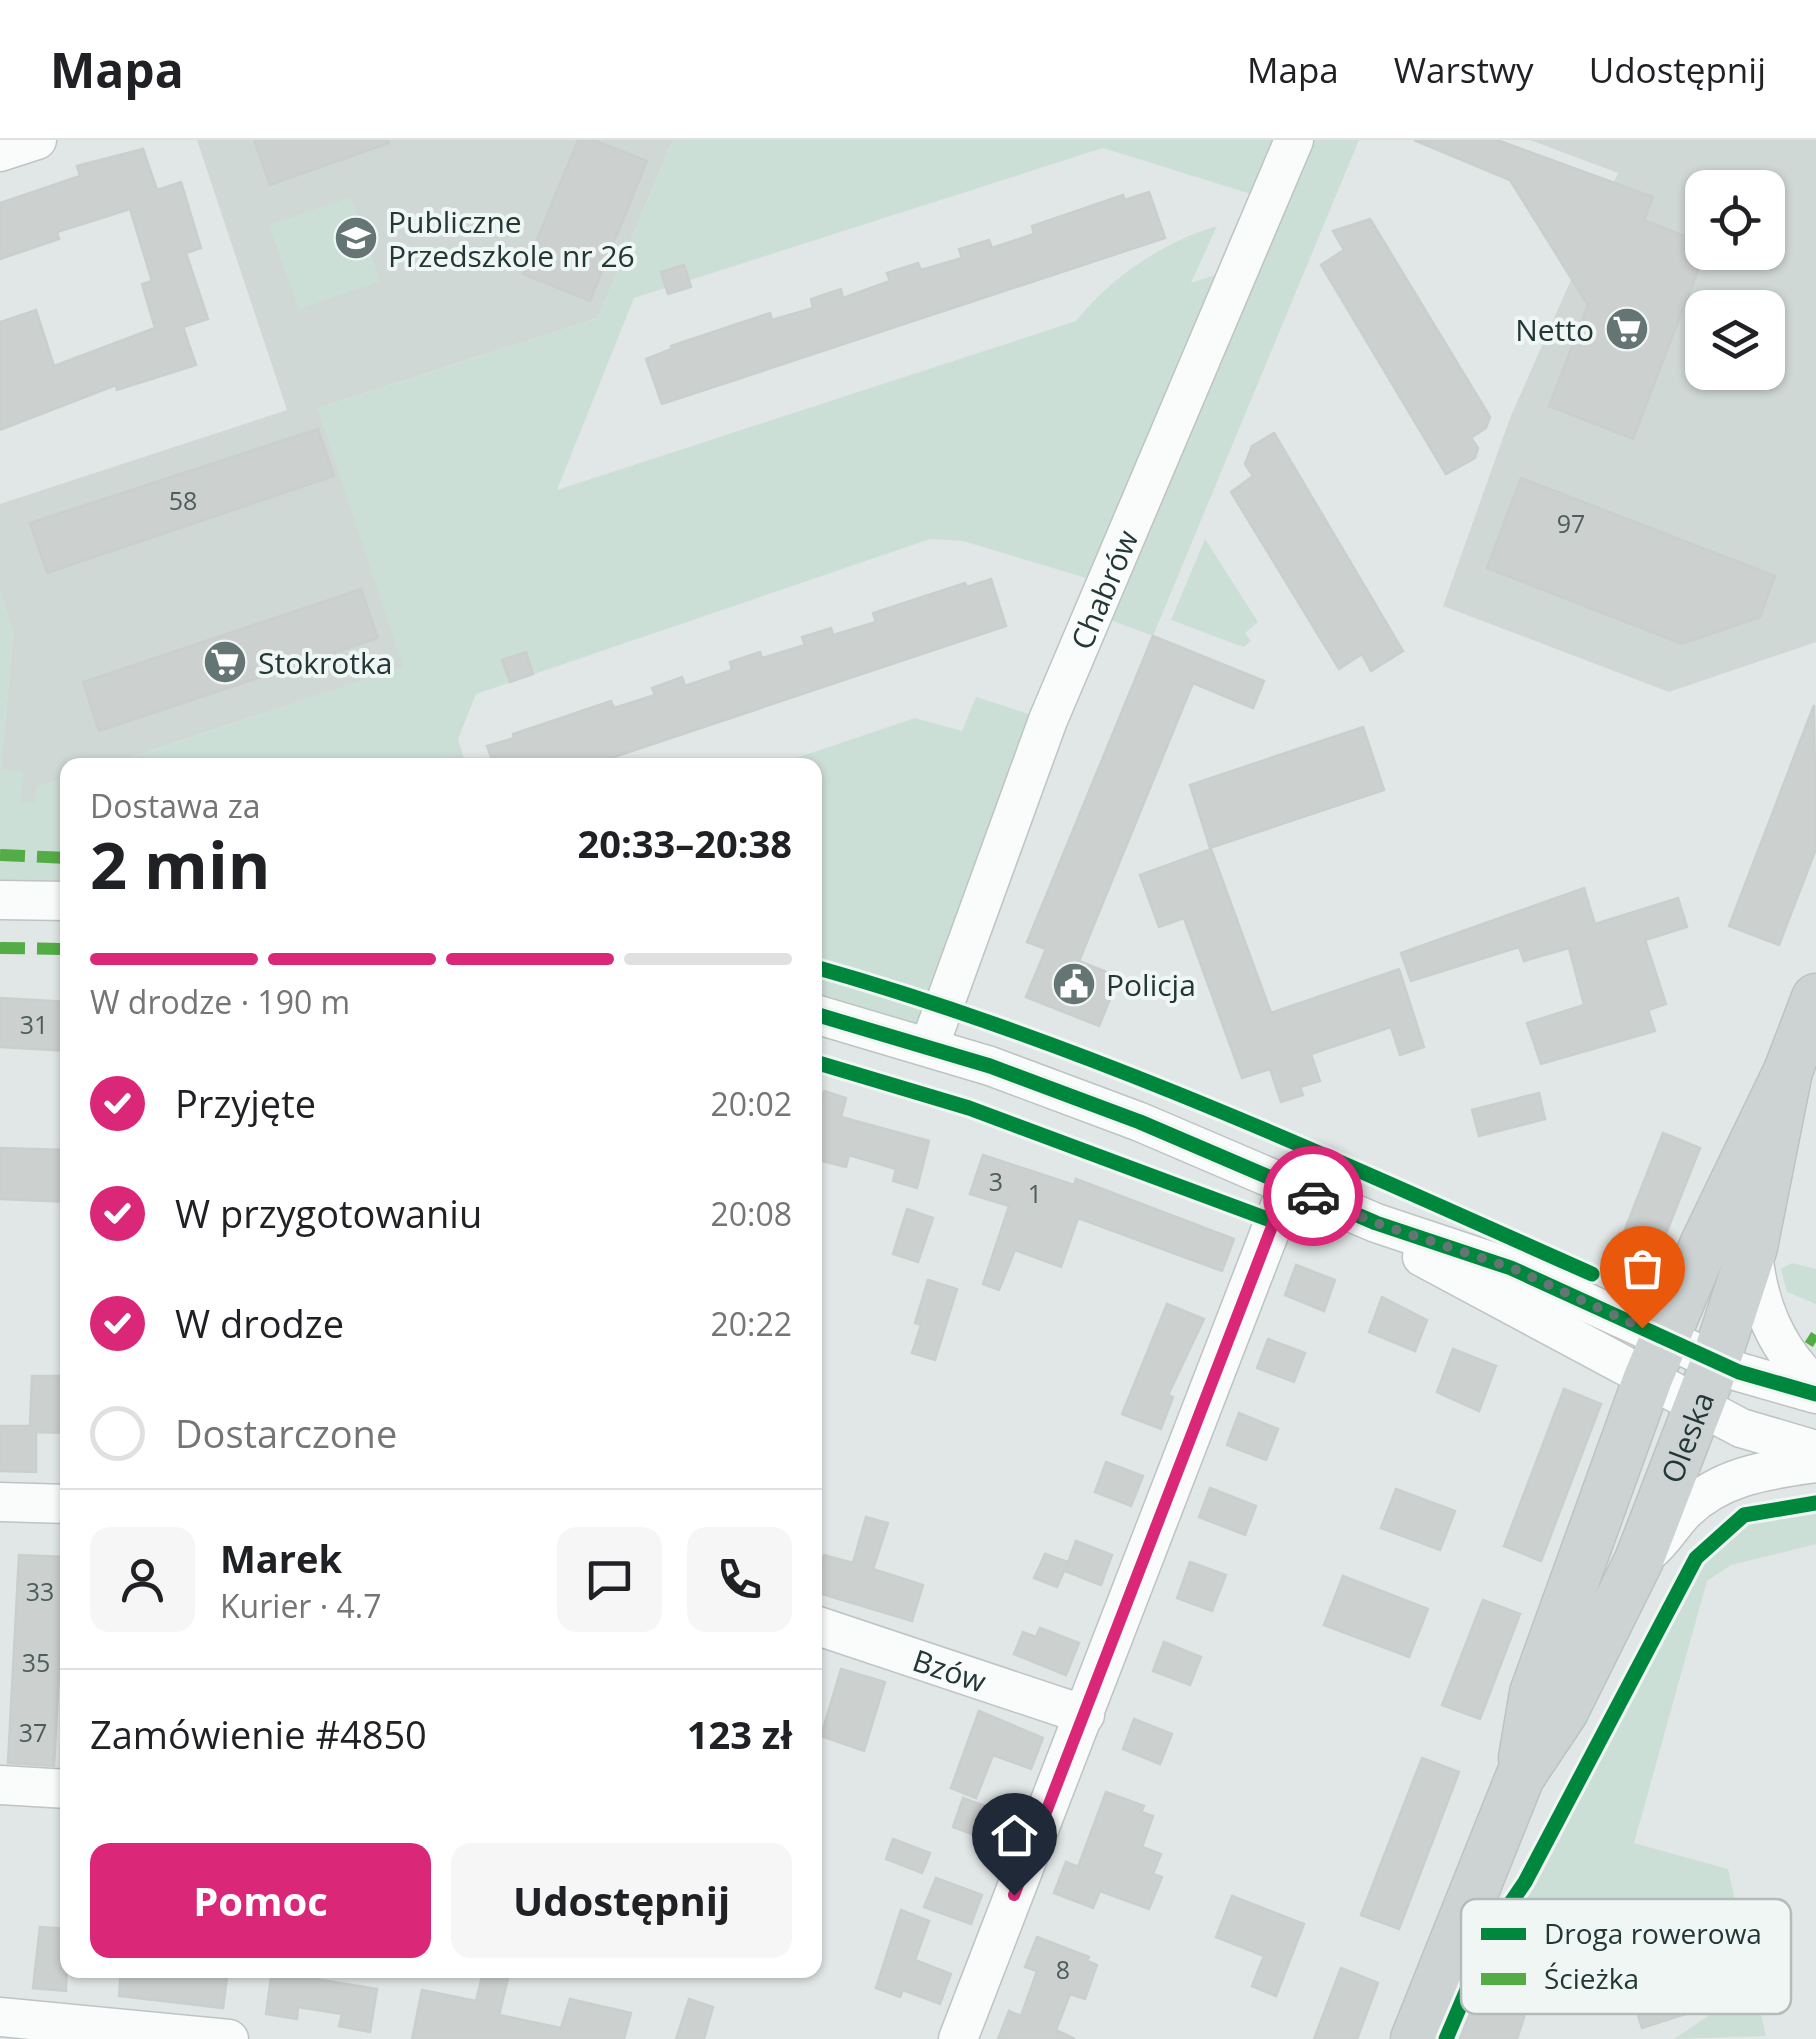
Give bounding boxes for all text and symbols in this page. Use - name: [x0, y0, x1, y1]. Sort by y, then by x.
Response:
- text: Mapa: [50, 37, 184, 102]
- text: Mapa: [1247, 46, 1339, 93]
- text: Warstwy: [1394, 46, 1534, 93]
- text: Udostępnij: [1589, 46, 1766, 93]
- map controls: [1685, 170, 1785, 390]
- button: locate: [1685, 170, 1785, 270]
- place label: Publiczne Przedszkole nr 26: [388, 201, 635, 276]
- school or university icon: Publiczne Przedszkole nr 26: [333, 215, 379, 261]
- button: layers: [1685, 290, 1785, 390]
- supermarket icon: Netto: [1604, 306, 1650, 352]
- place label: Netto: [1515, 309, 1594, 350]
- house number: 58: [169, 483, 197, 517]
- house number: 97: [1557, 506, 1585, 540]
- street label: Chabrów: [1060, 523, 1147, 655]
- supermarket icon: Stokrotka: [202, 639, 248, 685]
- place label: Stokrotka: [258, 642, 392, 683]
- text: Dostawa za: [90, 784, 261, 827]
- text: 20:33–20:38: [578, 817, 792, 869]
- text: 2 min: [90, 820, 270, 908]
- public building icon: Policja: [1051, 961, 1097, 1007]
- place label: Policja: [1106, 964, 1196, 1005]
- text: W drodze · 190 m: [90, 980, 350, 1023]
- house number: 31: [20, 1007, 48, 1041]
- icon: check: [90, 1076, 145, 1131]
- text: Przyjęte: [175, 1077, 316, 1129]
- text: 20:02: [710, 1082, 792, 1125]
- courier: [1263, 1146, 1363, 1246]
- house number: 3: [989, 1164, 1003, 1198]
- icon: car: [1286, 1169, 1341, 1224]
- house number: 1: [1028, 1176, 1042, 1210]
- icon: check: [90, 1186, 145, 1241]
- text: W przygotowaniu: [175, 1187, 482, 1239]
- text: 20:08: [710, 1192, 792, 1235]
- pin: [1600, 1226, 1685, 1329]
- icon: bag: [1615, 1241, 1670, 1296]
- icon: check: [90, 1296, 145, 1351]
- text: W drodze: [175, 1297, 344, 1349]
- text: 20:22: [710, 1302, 792, 1345]
- street label: Oleska: [1650, 1386, 1723, 1488]
- text: Dostarczone: [175, 1407, 397, 1459]
- button: person: [90, 1527, 195, 1632]
- button: chat: [557, 1527, 662, 1632]
- button: phone: [687, 1527, 792, 1632]
- text: Marek: [220, 1532, 342, 1584]
- house number: 33: [26, 1574, 54, 1608]
- text: Kurier · 4.7: [220, 1584, 381, 1627]
- street label: Bzów: [908, 1639, 992, 1701]
- house number: 35: [22, 1645, 50, 1679]
- text: Zamówienie #4850: [90, 1708, 427, 1760]
- text: 123 zł: [687, 1708, 792, 1760]
- house number: 37: [19, 1715, 47, 1749]
- pin: [972, 1793, 1057, 1896]
- icon: home: [987, 1808, 1042, 1863]
- button: Pomoc: [90, 1843, 431, 1958]
- button: Udostępnij: [451, 1843, 792, 1958]
- legend: [1461, 1899, 1791, 2014]
- text: Droga rowerowa: [1544, 1914, 1762, 1952]
- house number: 8: [1056, 1952, 1070, 1986]
- text: Ścieżka: [1544, 1959, 1639, 1997]

